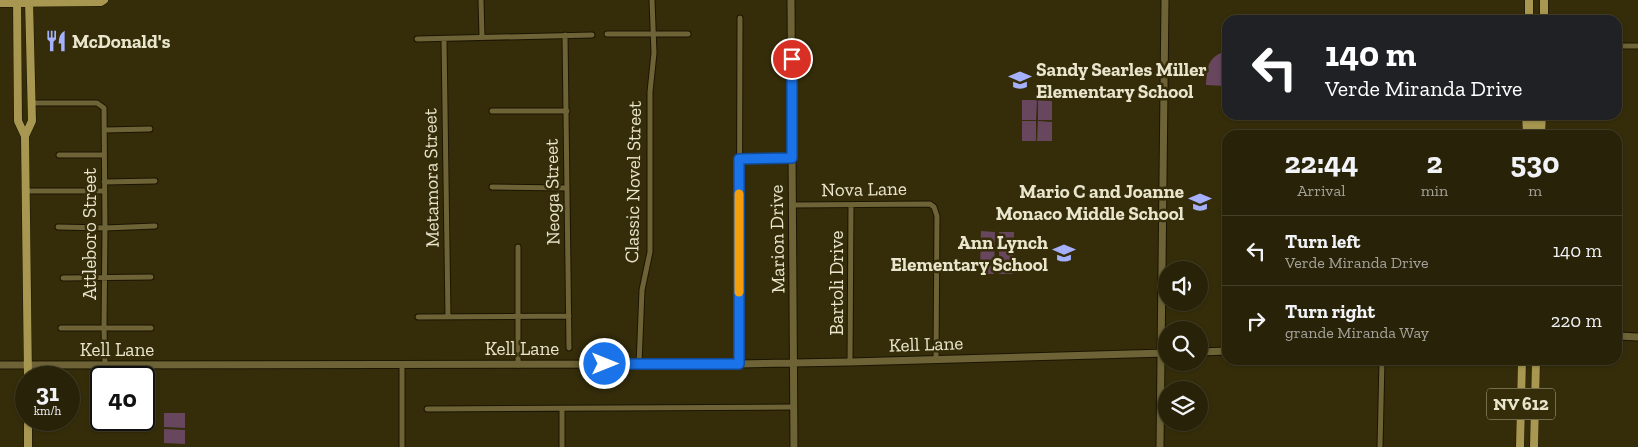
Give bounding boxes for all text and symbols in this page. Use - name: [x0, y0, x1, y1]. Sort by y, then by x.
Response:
- restaurant icon: McDonald's: [43, 28, 69, 54]
- place label: McDonald's: [72, 30, 171, 53]
- text: 140 m: [1325, 33, 1416, 75]
- icon: left: [1242, 35, 1307, 100]
- pin: [771, 38, 813, 80]
- icon: arrive: [778, 45, 806, 73]
- place label: Sandy Searles Miller Elementary School: [1036, 58, 1207, 103]
- school or university icon: Sandy Searles Miller Elementary School: [1007, 67, 1033, 93]
- text: Verde Miranda Drive: [1325, 75, 1522, 102]
- street label: Classic Novel Street: [620, 101, 646, 263]
- street label: Metamora Street: [418, 108, 444, 248]
- street label: Neoga Street: [540, 139, 564, 245]
- text: 22:44: [1284, 145, 1358, 181]
- text: 2: [1426, 145, 1443, 181]
- text: 530: [1511, 145, 1560, 181]
- street label: Attleboro Street: [78, 168, 101, 300]
- street label: Nova Lane: [821, 177, 907, 201]
- place label: Mario C and Joanne Monaco Middle School: [996, 180, 1185, 225]
- text: Arrival: [1297, 181, 1345, 200]
- text: min: [1421, 181, 1448, 200]
- text: m: [1528, 181, 1542, 200]
- street label: Marion Drive: [765, 184, 789, 294]
- school or university icon: Mario C and Joanne Monaco Middle School: [1187, 189, 1213, 215]
- text: Turn left: [1285, 230, 1360, 253]
- street label: Bartoli Drive: [825, 231, 848, 335]
- place label: Ann Lynch Elementary School: [890, 231, 1049, 276]
- icon: left: [1242, 237, 1270, 265]
- text: 140 m: [1553, 239, 1602, 262]
- school or university icon: Ann Lynch Elementary School: [1051, 240, 1077, 266]
- text: Verde Miranda Drive: [1285, 253, 1429, 272]
- map controls: [1158, 261, 1208, 431]
- button: sound: [1158, 261, 1208, 311]
- text: Turn right: [1285, 300, 1375, 323]
- icon: right: [1242, 307, 1270, 335]
- text: 220 m: [1551, 309, 1602, 332]
- button: search: [1158, 321, 1208, 371]
- text: grande Miranda Way: [1285, 323, 1429, 342]
- street label: Kell Lane: [888, 331, 964, 357]
- street label: Kell Lane: [485, 337, 559, 360]
- position arrow: [578, 337, 630, 389]
- street label: Kell Lane: [80, 338, 154, 361]
- speed limit sign: 40: [90, 366, 155, 431]
- text: 31: [36, 377, 59, 407]
- button: layers: [1158, 381, 1208, 431]
- road number: NV 612: [1487, 388, 1555, 419]
- text: km/h: [34, 404, 61, 418]

